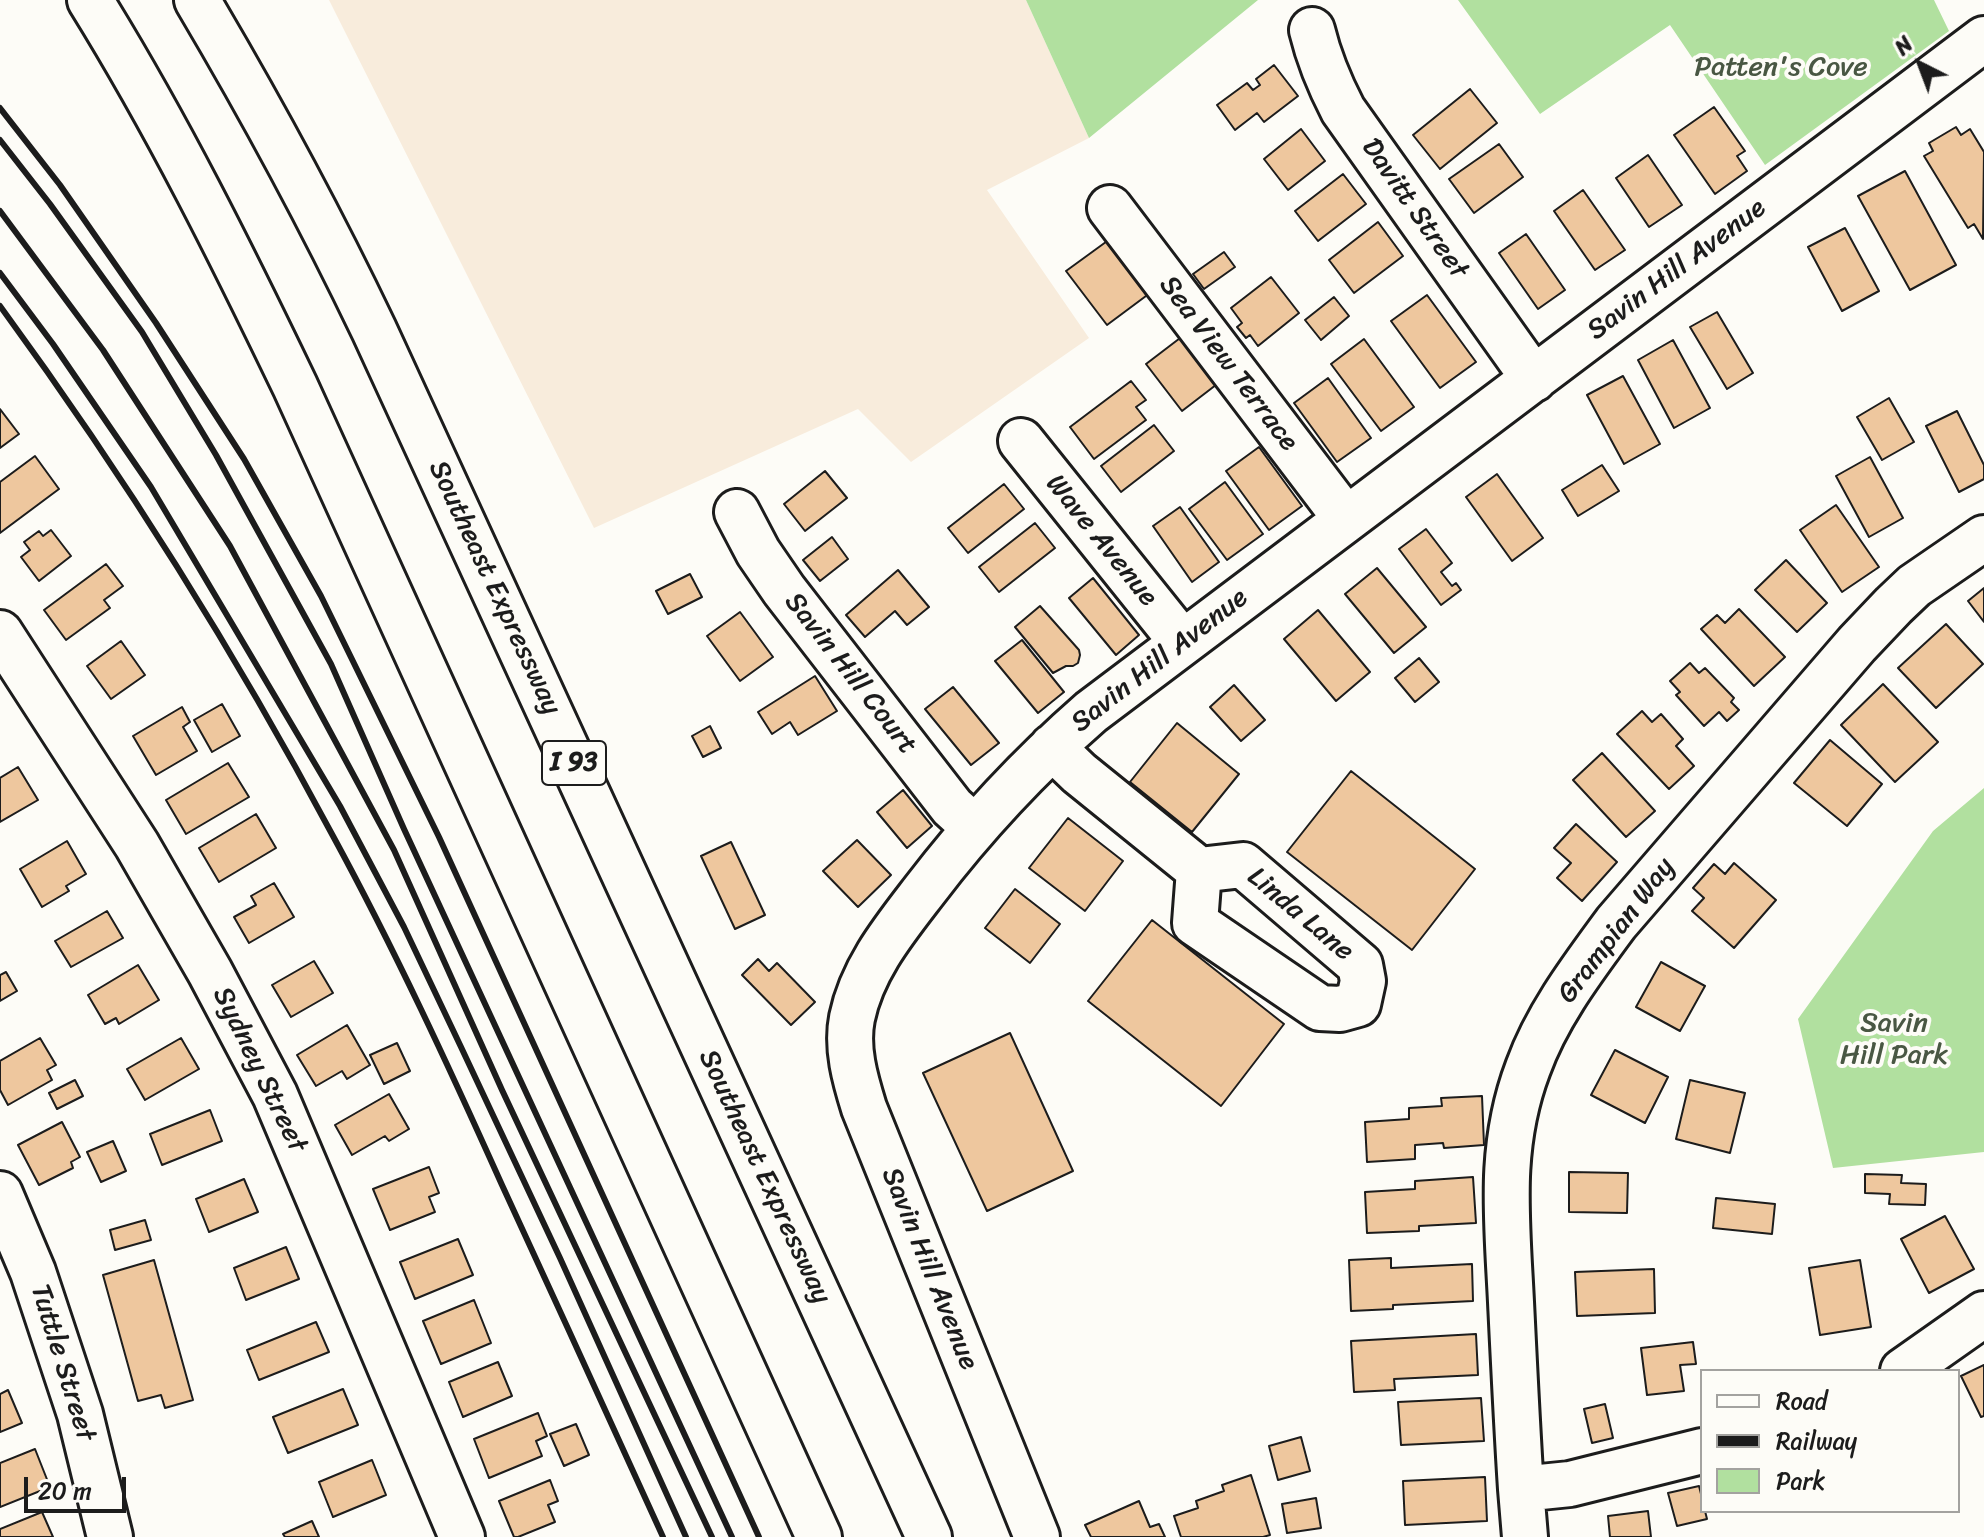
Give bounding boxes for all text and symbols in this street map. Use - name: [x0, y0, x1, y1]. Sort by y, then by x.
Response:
- north arrow: [1880, 24, 1960, 104]
- text: N: [1885, 26, 1922, 65]
- park label: Patten's Cove: [1694, 51, 1868, 85]
- street label: Davitt Street: [1353, 132, 1475, 286]
- street label: Savin Hill Avenue: [1581, 192, 1773, 348]
- street label: Sea View Terrace: [1151, 270, 1305, 458]
- street label: Southeast Expressway: [420, 456, 568, 720]
- street label: Wave Avenue: [1038, 468, 1164, 614]
- street label: Savin Hill Avenue: [1065, 582, 1255, 740]
- street label: Savin Hill Court: [776, 586, 924, 762]
- road number: I 93: [542, 741, 606, 785]
- street label: Grampian Way: [1551, 852, 1683, 1010]
- street label: Linda Lane: [1240, 861, 1360, 969]
- street label: Sydney Street: [205, 982, 313, 1158]
- park label: Savin Hill Park: [1840, 1007, 1948, 1073]
- street label: Southeast Expressway: [690, 1045, 838, 1309]
- street label: Savin Hill Avenue: [873, 1163, 985, 1375]
- street label: Tuttle Street: [22, 1281, 102, 1445]
- legend: [1700, 1369, 1960, 1513]
- text: Road: [1776, 1380, 1827, 1422]
- text: Railway: [1776, 1420, 1857, 1462]
- text: Park: [1776, 1460, 1825, 1502]
- scale bar: [28, 1461, 130, 1511]
- text: 20 m: [38, 1470, 92, 1512]

